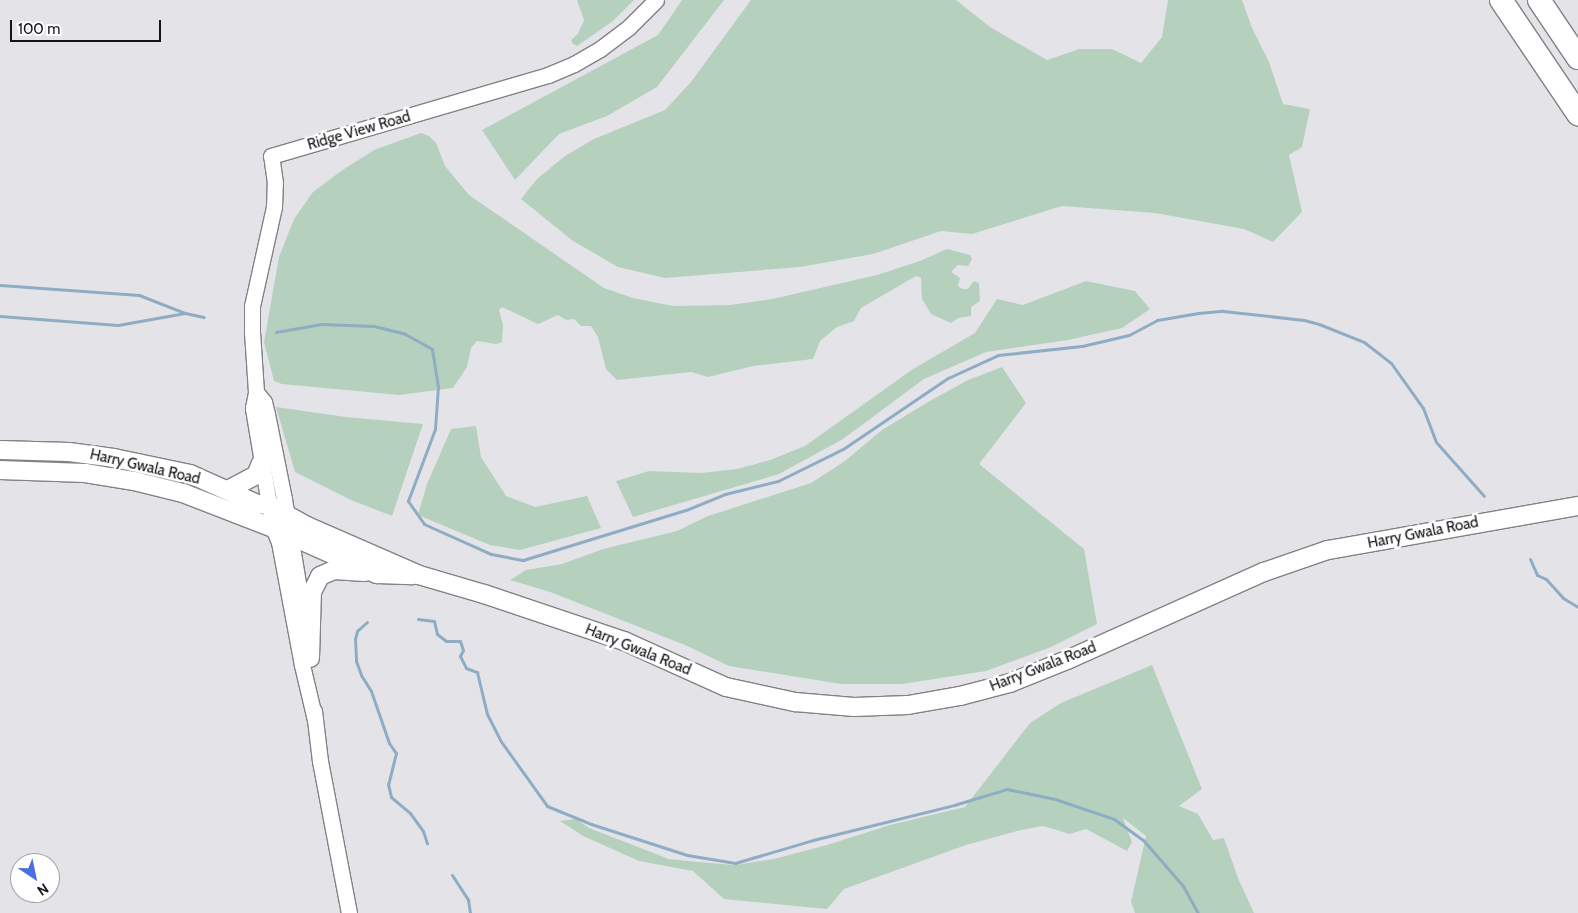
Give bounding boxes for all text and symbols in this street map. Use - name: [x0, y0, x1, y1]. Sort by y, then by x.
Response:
- scale bar: [12, 10, 164, 42]
- text: 100 m: [18, 20, 60, 38]
- street label: Ridge View Road: [305, 108, 413, 154]
- street label: Harry Gwala Road: [88, 446, 202, 488]
- street label: Harry Gwala Road: [1366, 513, 1480, 553]
- street label: Harry Gwala Road: [582, 621, 694, 679]
- street label: Harry Gwala Road: [987, 638, 1099, 696]
- north arrow: [10, 853, 60, 903]
- text: N: [34, 879, 52, 900]

